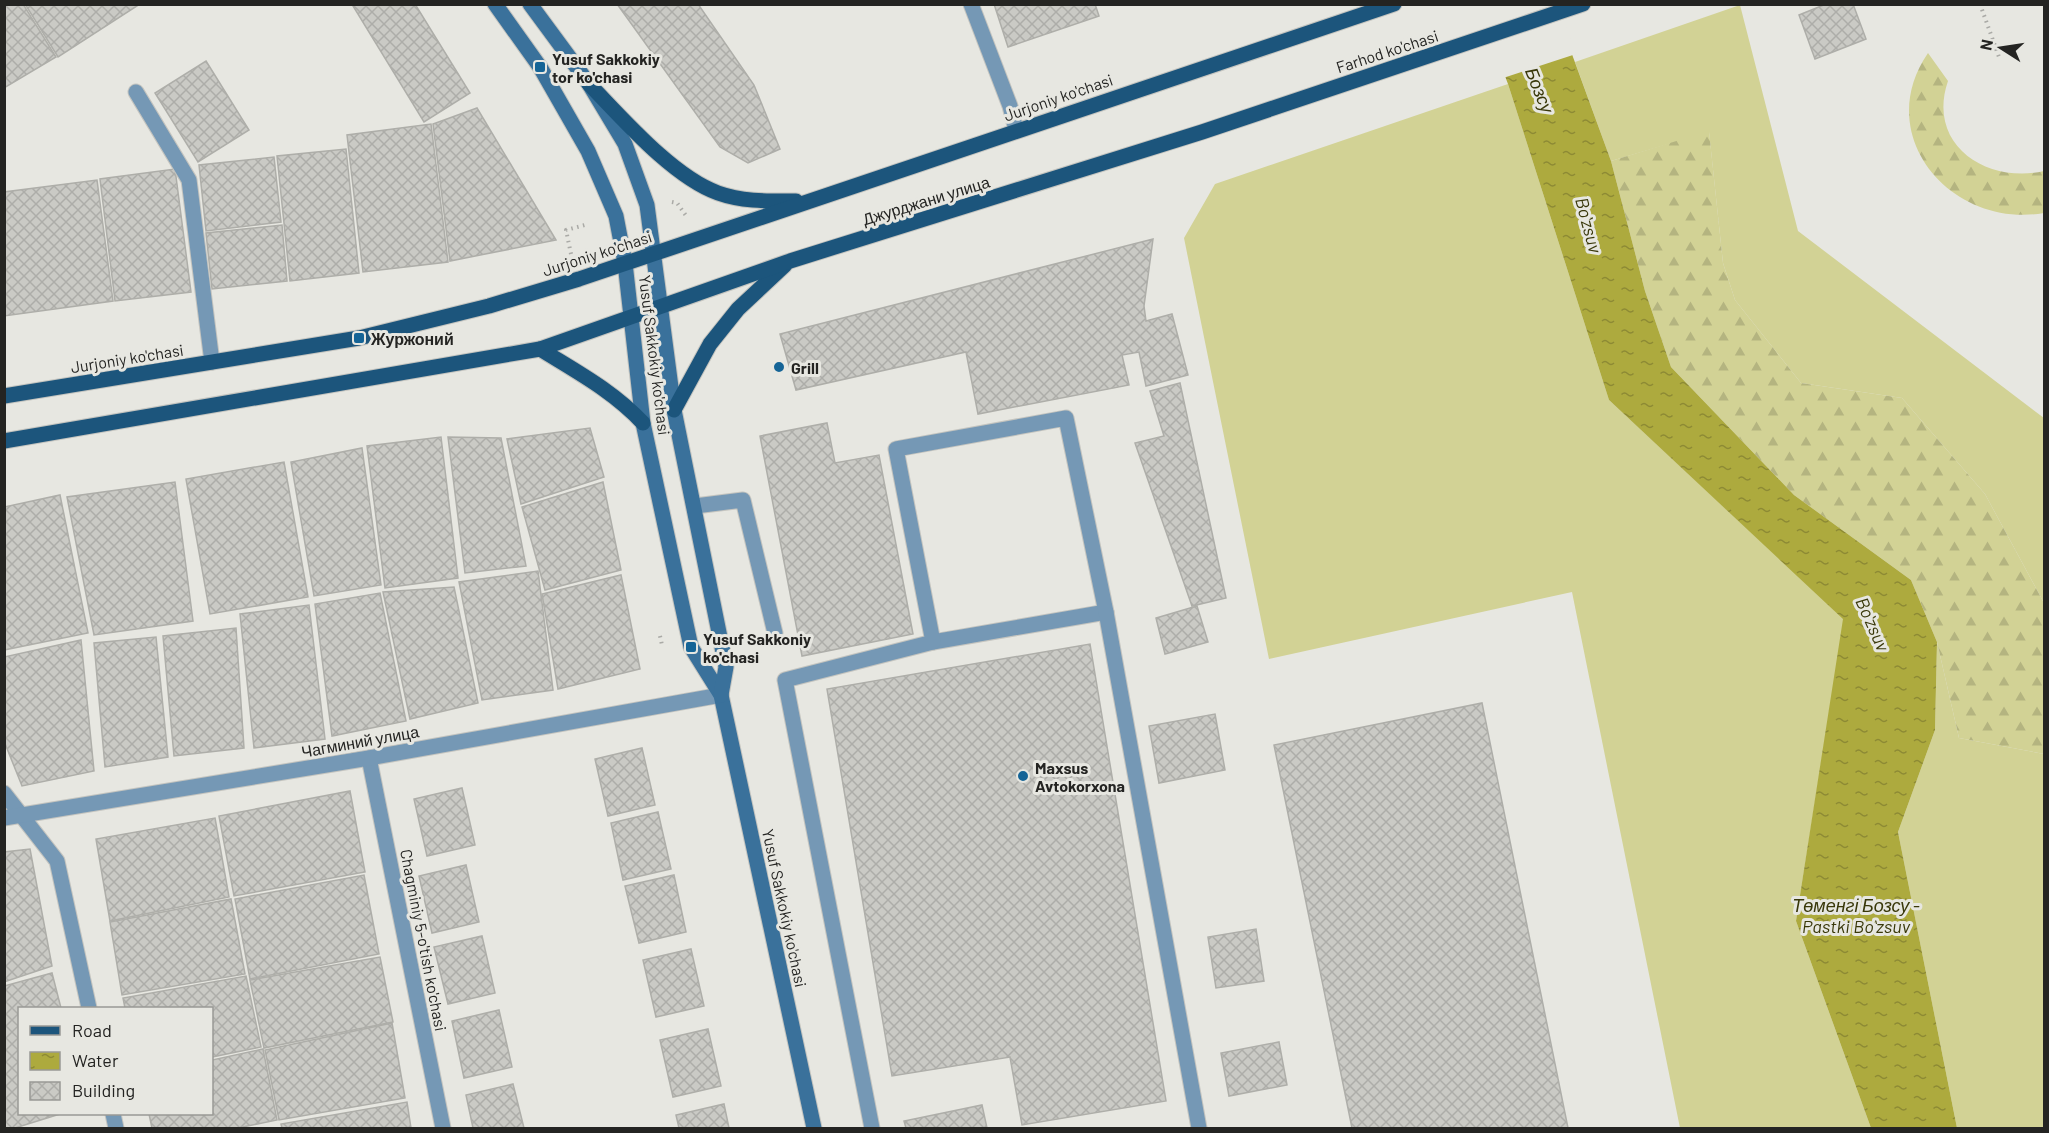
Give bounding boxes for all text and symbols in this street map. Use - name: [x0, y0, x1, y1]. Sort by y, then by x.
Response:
- north arrow: [1971, 18, 2031, 78]
- street label: Farhod ko'chasi: [1334, 26, 1440, 76]
- text: N: [1975, 38, 1996, 52]
- place label: Yusuf Sakkokiy tor ko'chasi: [552, 49, 660, 86]
- marker: Yusuf Sakkokiy tor ko'chasi: [533, 60, 547, 74]
- water label: Бозсу: [1521, 64, 1559, 117]
- street label: Jurjoniy ko'chasi: [1001, 69, 1115, 125]
- street label: Джурджани улица: [860, 172, 992, 228]
- water label: Boʻzsuv: [1571, 195, 1607, 256]
- street label: Jurjoniy ko'chasi: [540, 226, 654, 280]
- street label: Yusuf Sakkokiy ko'chasi: [636, 274, 674, 436]
- place label: Журжоний: [370, 329, 454, 348]
- marker: Журжоний: [352, 331, 366, 345]
- street label: Jurjoniy ko'chasi: [69, 340, 185, 376]
- place label: Grill: [791, 358, 819, 377]
- marker: Grill: [772, 360, 786, 374]
- water label: Boʻzsuv: [1851, 594, 1895, 655]
- place label: Yusuf Sakkoniy ko'chasi: [703, 629, 811, 666]
- marker: Yusuf Sakkoniy ko'chasi: [684, 640, 698, 654]
- street label: Чагминий улица: [300, 721, 420, 761]
- place label: Maxsus Avtokorxona: [1035, 758, 1125, 795]
- marker: Maxsus Avtokorxona: [1016, 769, 1030, 783]
- street label: Yusuf Sakkokiy ko'chasi: [759, 827, 811, 989]
- street label: Chagminiy 5-o'tish ko'chasi: [397, 848, 451, 1032]
- water label: Төменгі Бозсу - Pastki Boʻzsuv: [1792, 894, 1920, 937]
- legend: [18, 1007, 213, 1115]
- text: Road: [72, 1019, 112, 1041]
- text: Water: [72, 1049, 119, 1071]
- text: Building: [72, 1079, 135, 1101]

